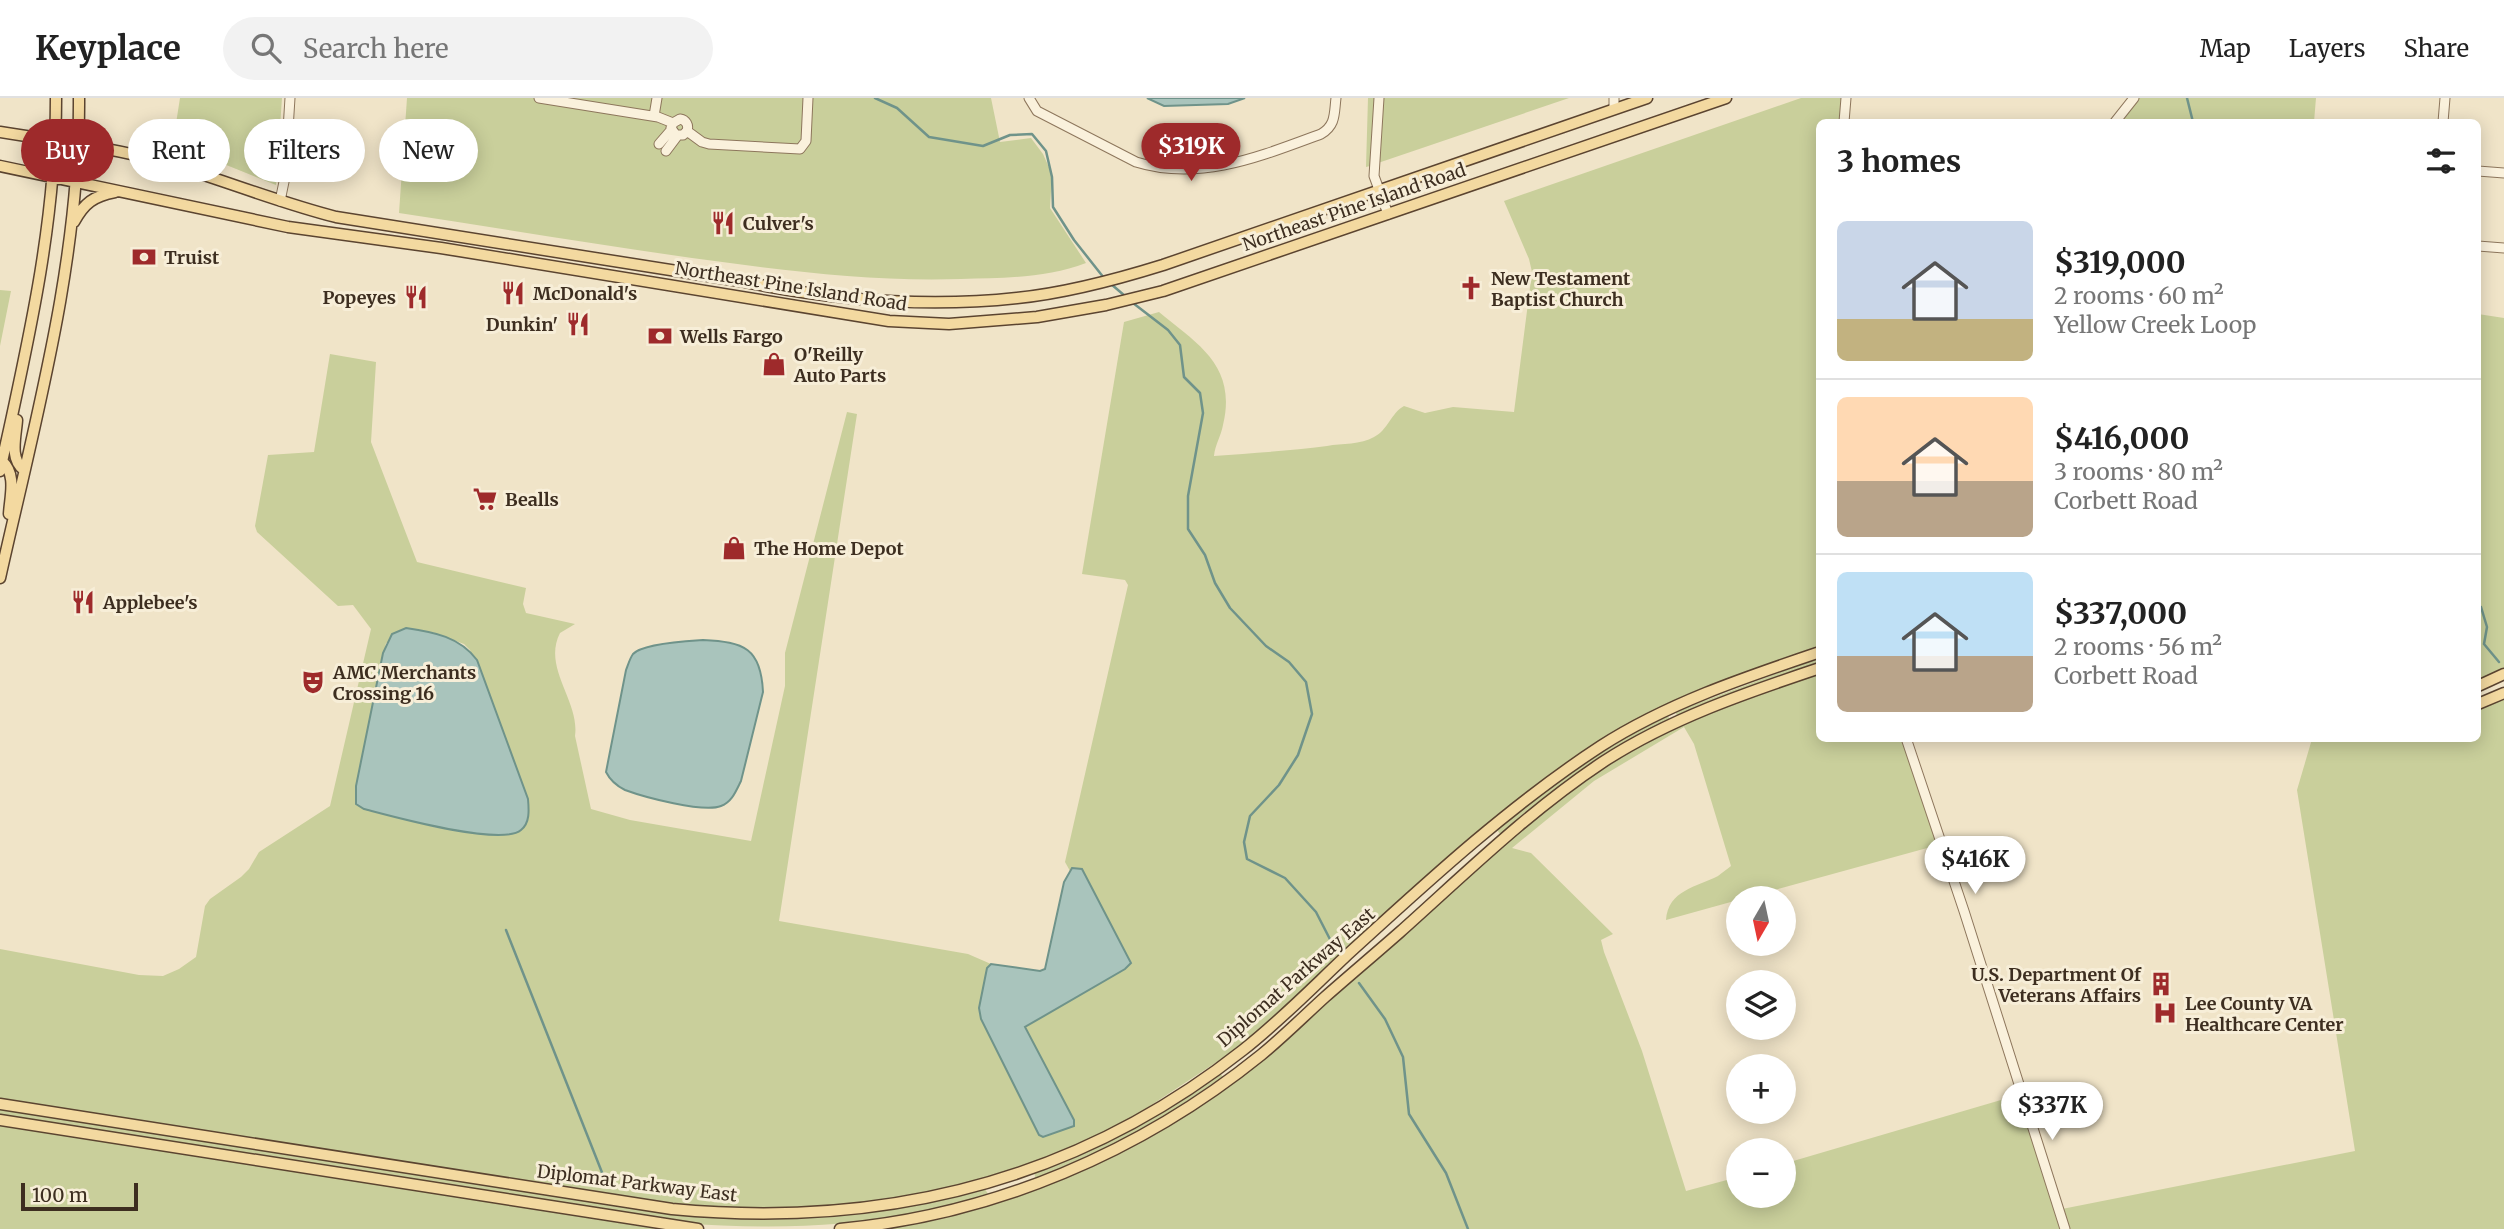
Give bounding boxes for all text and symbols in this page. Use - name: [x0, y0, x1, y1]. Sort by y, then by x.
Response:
- search box: [223, 17, 713, 80]
- text: Keyplace: [35, 28, 181, 69]
- icon: search: [247, 29, 285, 67]
- text: Search here: [303, 32, 449, 65]
- text: Map: [2200, 33, 2251, 64]
- text: Layers: [2289, 33, 2365, 64]
- text: Share: [2403, 33, 2469, 64]
- chip: Buy: [21, 119, 114, 182]
- chip: Rent: [128, 119, 230, 182]
- chip: Filters: [244, 119, 365, 182]
- chip: New: [379, 119, 478, 182]
- pin: $319K: [1142, 123, 1240, 183]
- text: $319K: [1157, 131, 1225, 160]
- text: 3 homes: [1837, 142, 1961, 180]
- icon: filters: [2422, 142, 2460, 180]
- street label: Northeast Pine Island Road: [1239, 158, 1469, 256]
- restaurant icon: Culver's: [709, 209, 737, 237]
- place label: Culver's: [743, 212, 814, 235]
- bank icon: Truist: [130, 243, 158, 271]
- text: $319,000: [2054, 243, 2186, 281]
- place label: Truist: [164, 246, 220, 269]
- icon: home: [1893, 249, 1977, 333]
- street label: Northeast Pine Island Road: [673, 256, 909, 316]
- place label: New Testament Baptist Church: [1491, 267, 1631, 311]
- church icon: New Testament Baptist Church: [1457, 274, 1485, 302]
- restaurant icon: McDonald's: [499, 279, 527, 307]
- text: 2 rooms · 60 m²: [2054, 281, 2224, 310]
- place label: McDonald's: [533, 282, 637, 305]
- restaurant icon: Popeyes: [402, 283, 430, 311]
- place label: Popeyes: [323, 286, 396, 309]
- restaurant icon: Dunkin': [564, 310, 592, 338]
- text: Yellow Creek Loop: [2054, 310, 2256, 339]
- place label: Dunkin': [486, 313, 558, 336]
- bank icon: Wells Fargo: [646, 322, 674, 350]
- place label: Wells Fargo: [679, 325, 783, 348]
- place label: O'Reilly Auto Parts: [793, 343, 886, 387]
- shop icon: O'Reilly Auto Parts: [760, 350, 788, 378]
- text: $416,000: [2054, 419, 2189, 457]
- icon: home: [1893, 425, 1977, 509]
- text: 3 rooms · 80 m²: [2054, 457, 2223, 486]
- supermarket icon: Bealls: [471, 485, 499, 513]
- text: Corbett Road: [2054, 486, 2198, 515]
- place label: Bealls: [505, 488, 559, 511]
- shop icon: The Home Depot: [720, 534, 748, 562]
- place label: The Home Depot: [754, 537, 905, 560]
- restaurant icon: Applebee's: [69, 588, 97, 616]
- place label: Applebee's: [102, 591, 198, 614]
- text: $337,000: [2054, 594, 2187, 632]
- icon: home: [1893, 600, 1977, 684]
- text: 2 rooms · 56 m²: [2054, 632, 2222, 661]
- place label: AMC Merchants Crossing 16: [332, 661, 476, 705]
- text: Corbett Road: [2054, 661, 2198, 690]
- theatre icon: AMC Merchants Crossing 16: [299, 668, 327, 696]
- pin: $416K: [1926, 836, 2024, 896]
- text: $416K: [1941, 844, 2009, 873]
- north arrow: [1726, 886, 1796, 956]
- map controls: [1726, 886, 1796, 1208]
- street label: Diplomat Parkway East: [1212, 902, 1380, 1052]
- place label: U.S. Department Of Veterans Affairs: [1971, 963, 2142, 1007]
- button: layers: [1726, 970, 1796, 1040]
- building icon: U.S. Department Of Veterans Affairs: [2147, 970, 2175, 998]
- place label: Lee County VA Healthcare Center: [2185, 992, 2344, 1036]
- hospital icon: Lee County VA Healthcare Center: [2151, 999, 2179, 1027]
- button: +: [1726, 1054, 1796, 1124]
- pin: $337K: [2003, 1082, 2101, 1142]
- text: $337K: [2017, 1090, 2087, 1119]
- button: −: [1726, 1138, 1796, 1208]
- street label: Diplomat Parkway East: [536, 1159, 738, 1207]
- scale bar: [21, 1180, 138, 1212]
- text: 100 m: [32, 1183, 88, 1207]

